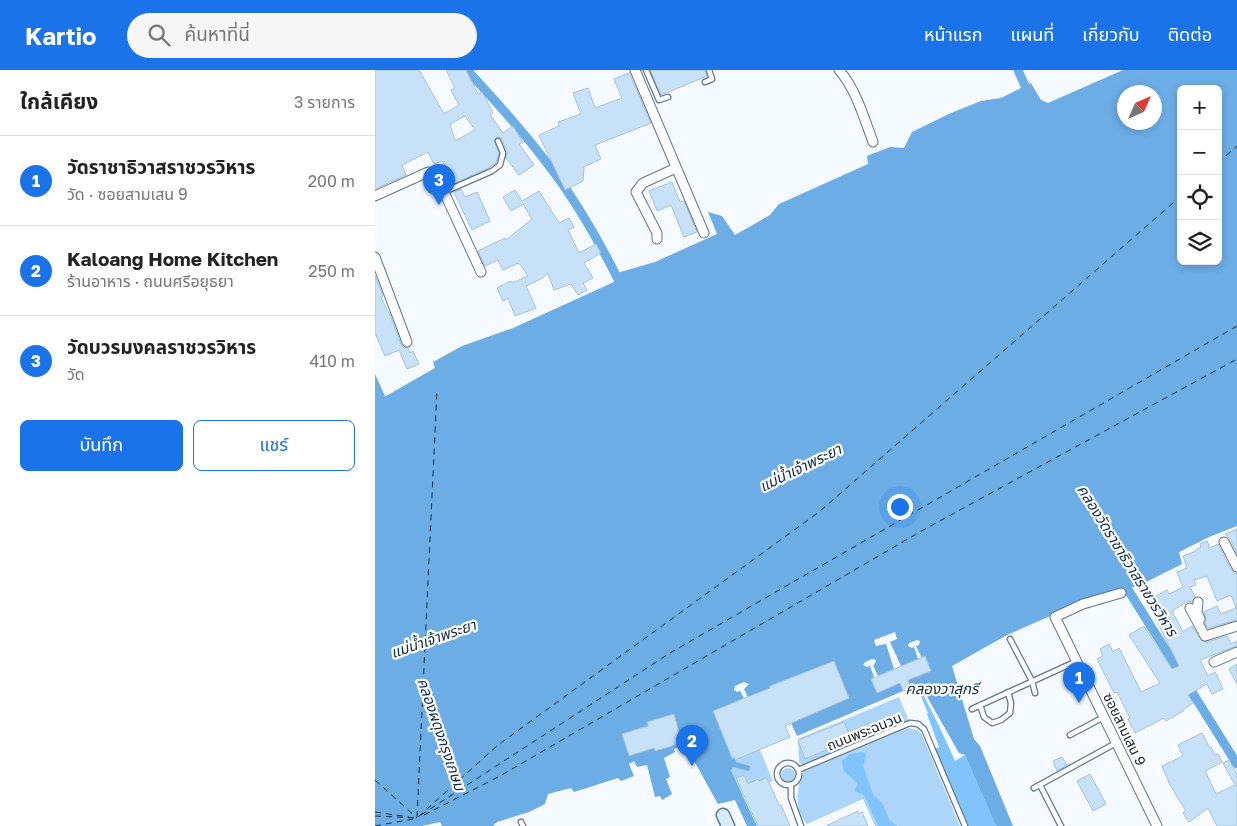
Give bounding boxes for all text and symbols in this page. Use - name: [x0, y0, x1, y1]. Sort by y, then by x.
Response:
- search box: [127, 13, 477, 58]
- text: Kartio: [25, 21, 97, 50]
- icon: search: [145, 21, 173, 49]
- text: ค้นหาที่นี่: [185, 22, 250, 45]
- text: หน้าแรก: [924, 23, 982, 45]
- text: แผนที่: [1010, 23, 1054, 45]
- text: เกี่ยวกับ: [1082, 23, 1140, 45]
- text: ติดต่อ: [1168, 23, 1212, 45]
- north arrow: [1117, 85, 1162, 130]
- map controls: [1177, 85, 1222, 265]
- button: +: [1177, 85, 1222, 130]
- text: ใกล้เคียง: [20, 88, 98, 114]
- text: 3 รายการ: [294, 92, 355, 112]
- button: −: [1177, 130, 1222, 175]
- text: วัดราชาธิวาสราชวรวิหาร: [67, 155, 255, 178]
- pin: 3: [423, 164, 455, 205]
- text: 1: [32, 171, 40, 191]
- text: 200 m: [308, 171, 355, 191]
- button: locate: [1177, 175, 1222, 220]
- text: วัด · ซอยสามเสน 9: [67, 184, 188, 204]
- button: layers: [1177, 220, 1222, 265]
- text: Kaloang Home Kitchen: [67, 247, 278, 270]
- text: 2: [31, 261, 41, 281]
- text: 250 m: [308, 261, 355, 281]
- text: ร้านอาหาร · ถนนศรีอยุธยา: [67, 271, 234, 291]
- text: วัดบวรมงคลราชวรวิหาร: [67, 335, 256, 358]
- text: 3: [31, 351, 41, 371]
- text: 410 m: [309, 351, 355, 371]
- text: วัด: [67, 364, 85, 384]
- button: บันทึก: [20, 420, 183, 471]
- button: แชร์: [193, 420, 355, 471]
- water label: แม่น้ำเจ้าพระยา: [756, 438, 845, 495]
- water label: คลองวัดราชาธิวาสราชวรวิหาร: [1074, 481, 1183, 640]
- your location: [887, 494, 913, 520]
- water label: แม่น้ำเจ้าพระยา: [388, 614, 479, 661]
- pin: 1: [1063, 662, 1095, 703]
- water label: คลองผดุงกรุงเกษม: [413, 675, 470, 795]
- water label: คลองวาสุกรี: [906, 679, 981, 698]
- street label: ซอยสามเสน 9: [1100, 690, 1150, 768]
- street label: ถนนพระฉนวน: [824, 708, 904, 754]
- pin: 2: [676, 725, 708, 766]

